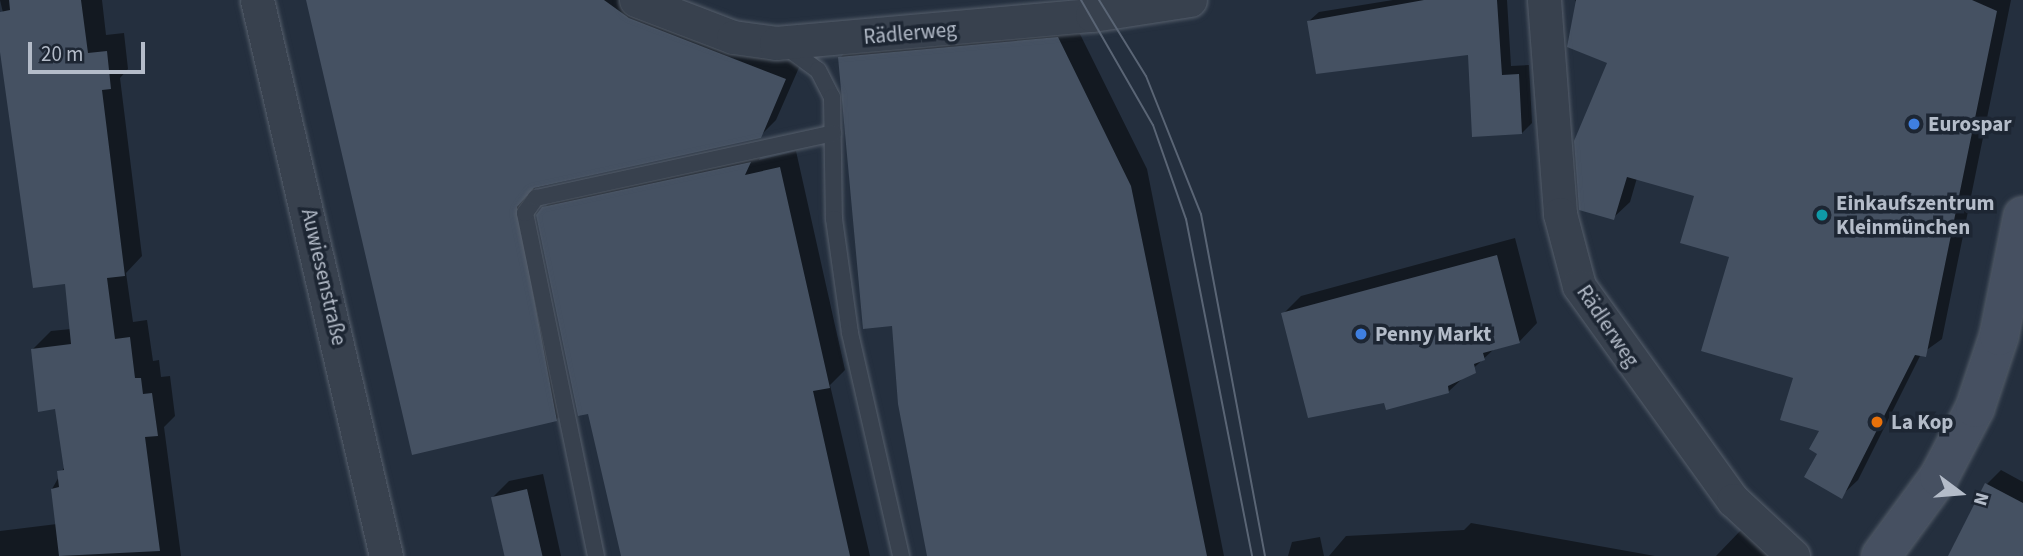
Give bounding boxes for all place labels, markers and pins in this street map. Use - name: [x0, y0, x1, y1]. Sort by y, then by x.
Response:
- place label: Eurospar: [1928, 111, 2012, 137]
- marker: Eurospar: [1906, 116, 1922, 132]
- place label: Einkaufszentrum Kleinmünchen: [1836, 190, 1995, 240]
- marker: Einkaufszentrum Kleinmünchen: [1814, 207, 1830, 223]
- place label: Penny Markt: [1375, 321, 1491, 347]
- marker: Penny Markt: [1353, 326, 1369, 342]
- place label: La Kop: [1891, 409, 1953, 435]
- marker: La Kop: [1869, 414, 1885, 430]

